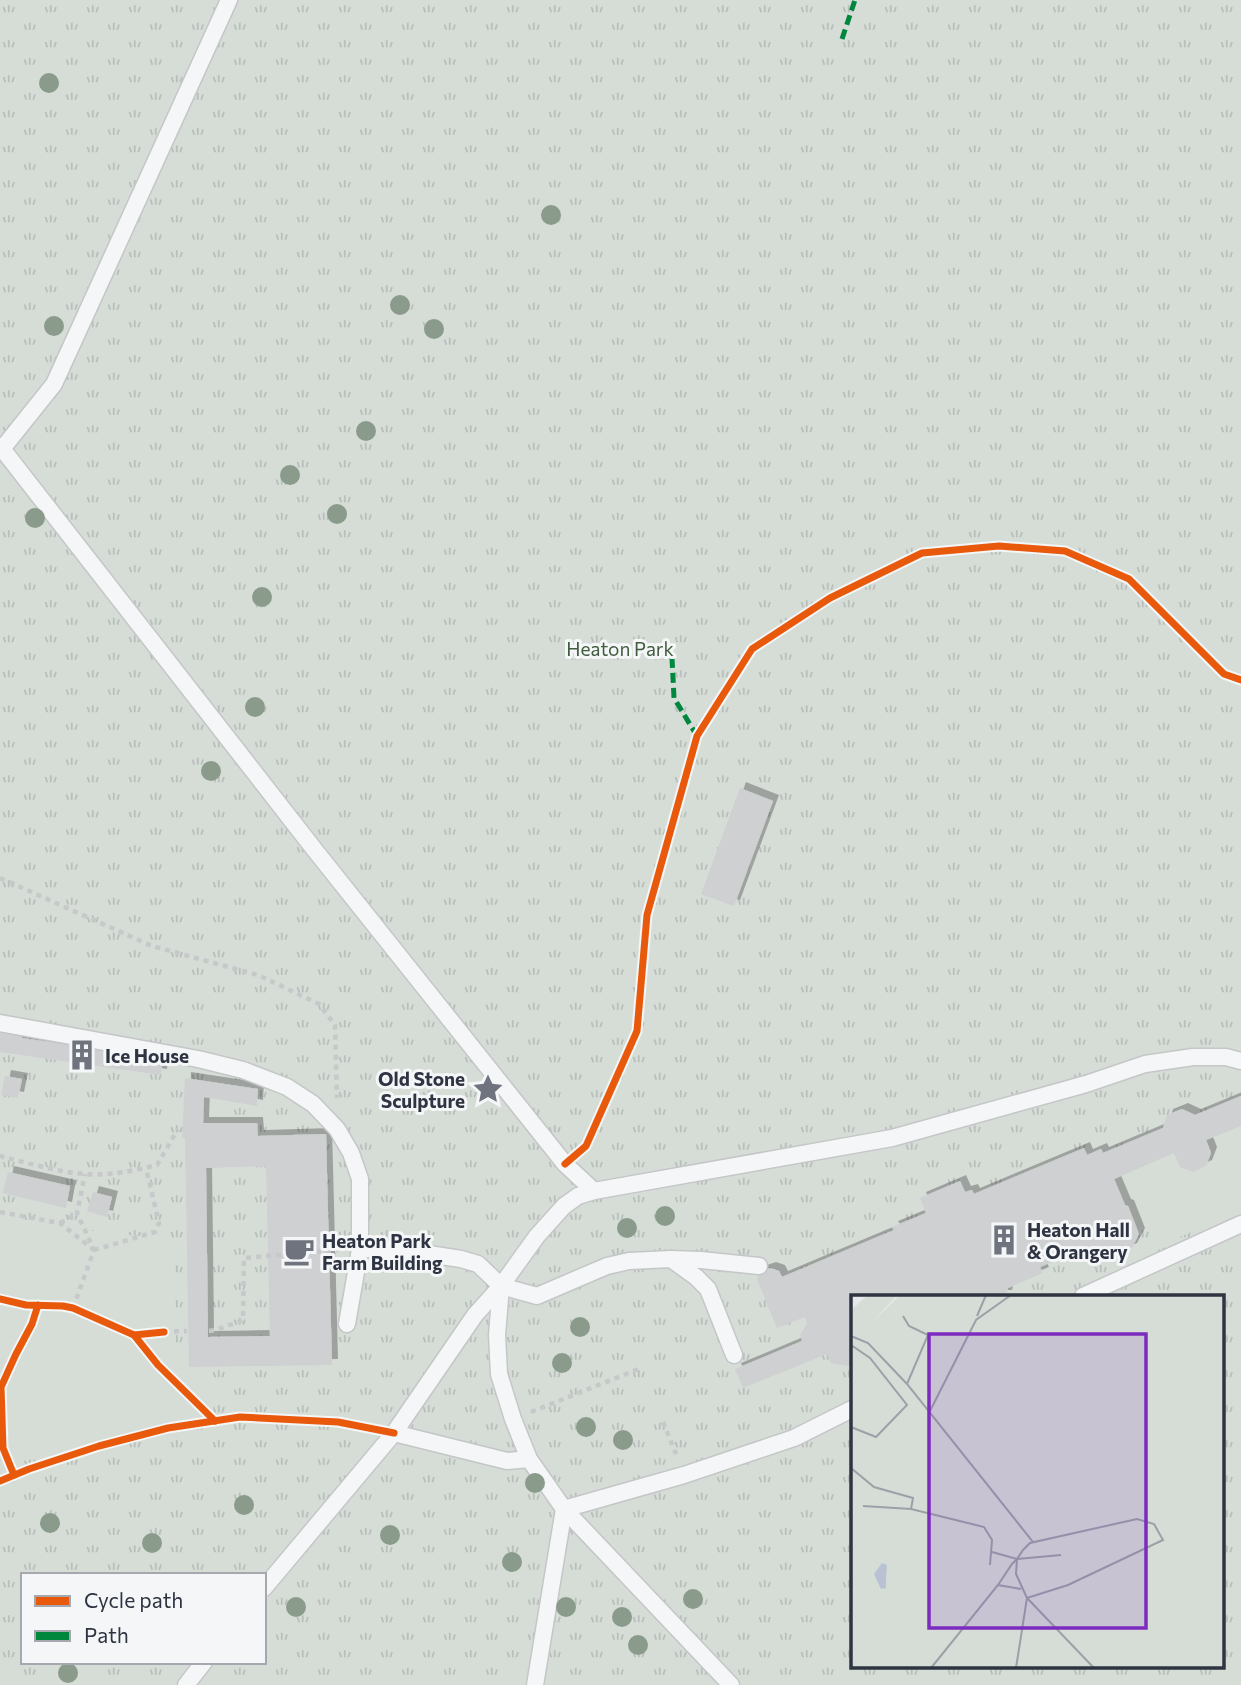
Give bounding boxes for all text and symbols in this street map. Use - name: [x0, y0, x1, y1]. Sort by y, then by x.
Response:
- park label: Heaton Park: [566, 637, 674, 660]
- building icon: Ice House: [65, 1038, 99, 1072]
- place label: Ice House: [105, 1044, 189, 1067]
- place label: Old Stone Sculpture: [378, 1067, 465, 1112]
- place icon: Old Stone Sculpture: [471, 1072, 505, 1106]
- place label: Heaton Hall & Orangery: [1027, 1218, 1130, 1263]
- building icon: Heaton Hall & Orangery: [987, 1223, 1021, 1257]
- place label: Heaton Park Farm Building: [322, 1229, 443, 1274]
- cafe icon: Heaton Park Farm Building: [282, 1234, 316, 1268]
- inset map: [851, 1295, 1224, 1668]
- legend: [21, 1573, 266, 1664]
- text: Cycle path: [84, 1587, 183, 1612]
- text: Path: [84, 1622, 129, 1647]

